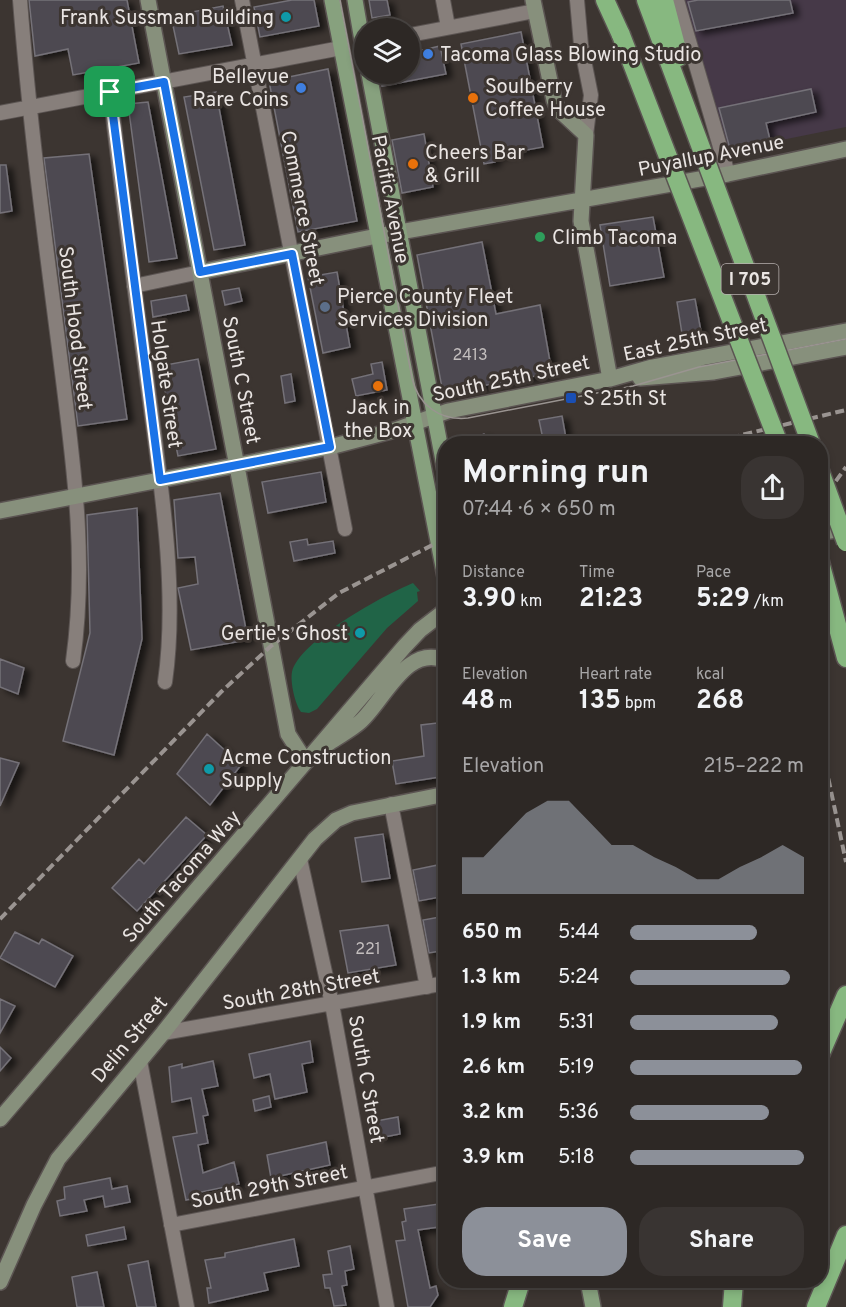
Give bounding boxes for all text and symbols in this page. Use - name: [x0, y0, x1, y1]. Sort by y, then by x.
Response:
- place label: Frank Sussman Building: [60, 6, 274, 32]
- marker: Frank Sussman Building: [279, 10, 293, 24]
- map controls: [354, 18, 420, 84]
- button: layers: [354, 18, 420, 84]
- place label: Tacoma Glass Blowing Studio: [440, 43, 701, 69]
- marker: Tacoma Glass Blowing Studio: [421, 47, 435, 61]
- place label: Bellevue Rare Coins: [192, 65, 289, 114]
- pin: [84, 66, 135, 117]
- icon: arrive: [93, 75, 126, 108]
- place label: Soulberry Coffee House: [485, 75, 606, 124]
- marker: Bellevue Rare Coins: [294, 81, 308, 95]
- marker: Soulberry Coffee House: [466, 91, 480, 105]
- street label: Commerce Street: [273, 129, 329, 288]
- street label: Puyallup Avenue: [636, 130, 787, 184]
- street label: Pacific Avenue: [364, 133, 414, 266]
- place label: Cheers Bar & Grill: [425, 141, 525, 190]
- marker: Cheers Bar & Grill: [406, 157, 420, 171]
- place label: Climb Tacoma: [552, 226, 677, 252]
- marker: Climb Tacoma: [533, 230, 547, 244]
- street label: South Hood Street: [51, 245, 97, 412]
- road number: I 705: [722, 264, 778, 294]
- place label: Pierce County Fleet Services Division: [337, 285, 513, 334]
- marker: Pierce County Fleet Services Division: [318, 300, 332, 314]
- street label: East 25th Street: [621, 313, 770, 369]
- street label: South C Street: [215, 314, 265, 447]
- street label: Holgate Street: [143, 318, 187, 450]
- house number: 2413: [452, 346, 488, 366]
- street label: South 25th Street: [430, 351, 592, 409]
- marker: Jack in the Box: [371, 379, 385, 393]
- place label: S 25th St: [583, 387, 667, 413]
- marker: S 25th St: [564, 391, 578, 405]
- place label: Jack in the Box: [344, 396, 412, 445]
- text: Morning run: [462, 453, 649, 495]
- button: share: [741, 456, 804, 519]
- text: 07:44 · 6 × 650 m: [462, 497, 616, 523]
- text: Distance: [462, 563, 525, 583]
- text: Time: [579, 563, 615, 583]
- text: Pace: [696, 563, 731, 583]
- text: 3.90: [462, 583, 516, 616]
- text: 21:23: [579, 583, 643, 616]
- text: 5:29: [696, 583, 750, 616]
- text: km: [516, 592, 542, 612]
- text: /km: [750, 592, 784, 612]
- place label: Gertie's Ghost: [221, 622, 348, 648]
- marker: Gertie's Ghost: [353, 626, 367, 640]
- text: Elevation: [462, 665, 528, 685]
- text: Heart rate: [579, 665, 652, 685]
- text: kcal: [696, 665, 724, 685]
- text: 48: [462, 685, 495, 718]
- text: 135: [579, 685, 621, 718]
- text: 268: [696, 685, 744, 718]
- text: m: [495, 694, 512, 714]
- text: bpm: [621, 694, 656, 714]
- place label: Acme Construction Supply: [221, 746, 392, 795]
- text: Elevation: [462, 754, 544, 780]
- text: 215–222 m: [703, 754, 804, 780]
- marker: Acme Construction Supply: [202, 762, 216, 776]
- street label: South Tacoma Way: [118, 805, 247, 949]
- text: 650 m: [462, 920, 522, 946]
- text: 5:44: [558, 920, 600, 946]
- house number: 221: [355, 940, 381, 960]
- street label: South 28th Street: [221, 964, 382, 1018]
- text: 1.3 km: [462, 965, 521, 991]
- text: 5:24: [558, 965, 599, 991]
- street label: Delin Street: [87, 992, 174, 1089]
- text: 1.9 km: [462, 1010, 521, 1036]
- text: 5:31: [558, 1010, 594, 1036]
- street label: South C Street: [341, 1013, 389, 1146]
- text: 2.6 km: [462, 1055, 525, 1081]
- text: 5:19: [558, 1055, 594, 1081]
- text: 3.2 km: [462, 1100, 524, 1126]
- text: 5:36: [558, 1100, 599, 1126]
- text: 3.9 km: [462, 1145, 524, 1171]
- text: 5:18: [558, 1145, 595, 1171]
- street label: South 29th Street: [189, 1160, 350, 1216]
- button: Save: [462, 1207, 627, 1276]
- button: Share: [639, 1207, 804, 1276]

